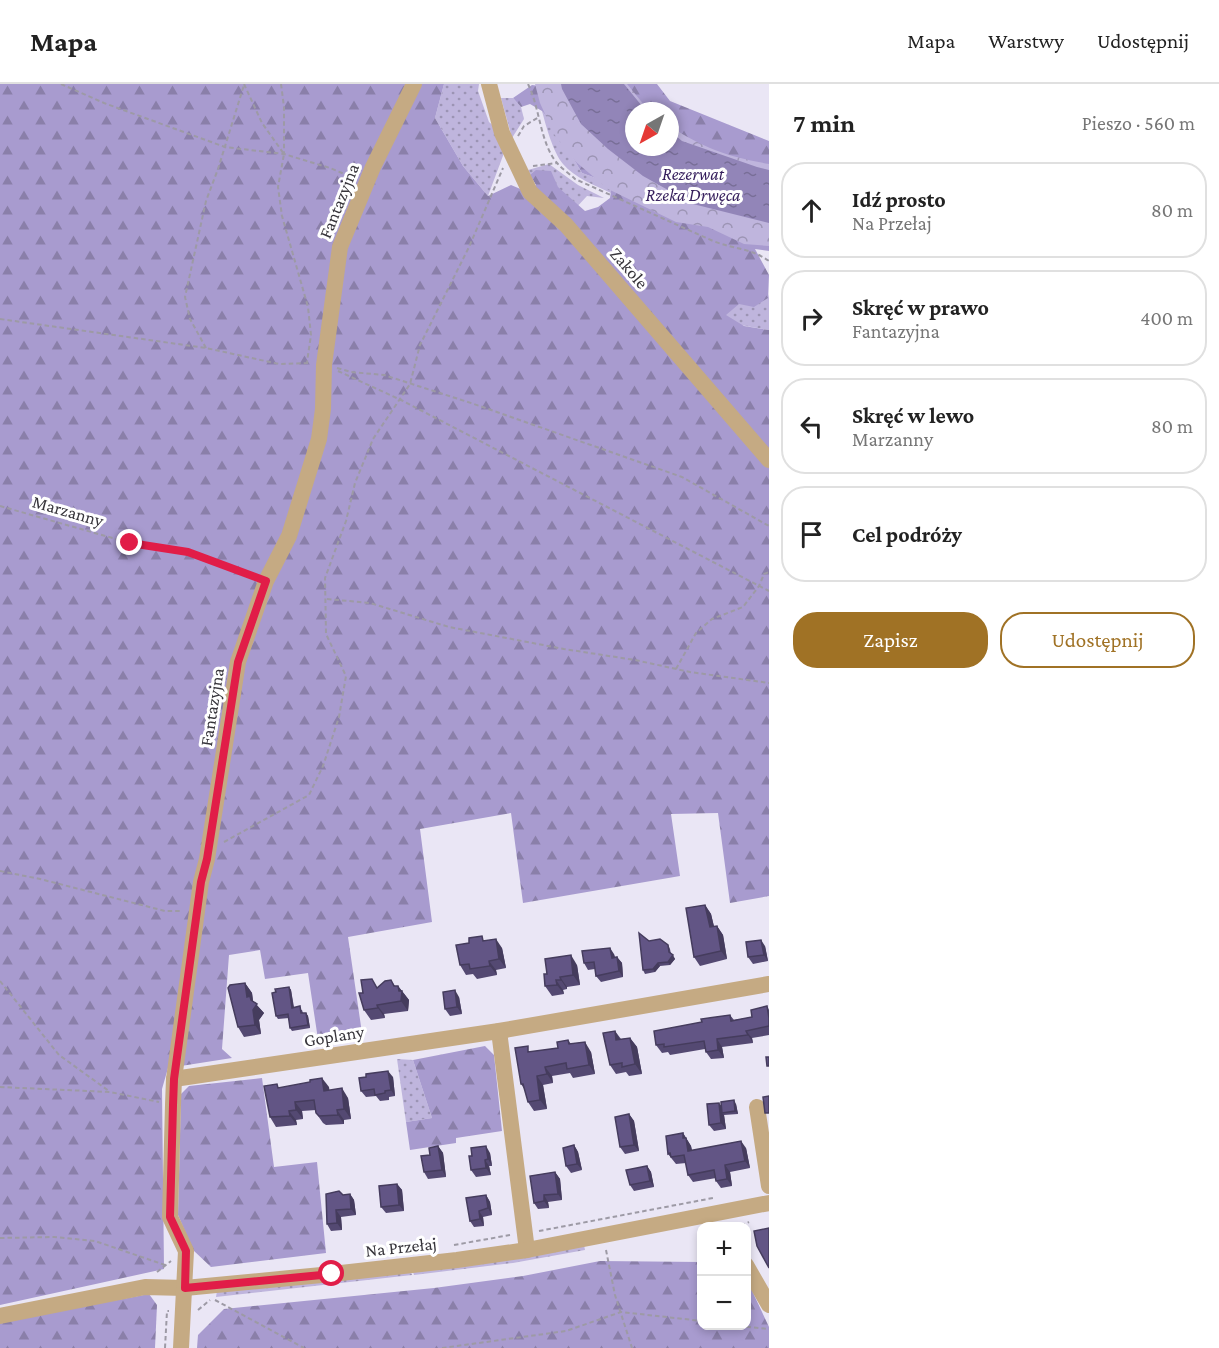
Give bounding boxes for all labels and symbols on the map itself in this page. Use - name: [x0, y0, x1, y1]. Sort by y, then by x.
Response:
- north arrow: [625, 102, 679, 156]
- street label: Fantazyjna: [315, 161, 364, 242]
- park label: Rezerwat Rzeka Drwęca: [646, 164, 741, 205]
- street label: Zakole: [606, 243, 652, 293]
- street label: Marzanny: [30, 491, 107, 531]
- route end: [116, 529, 142, 555]
- street label: Fantazyjna: [196, 666, 229, 748]
- street label: Goplany: [302, 1021, 366, 1051]
- street label: Na Przełaj: [364, 1233, 438, 1262]
- route start: [318, 1260, 344, 1286]

